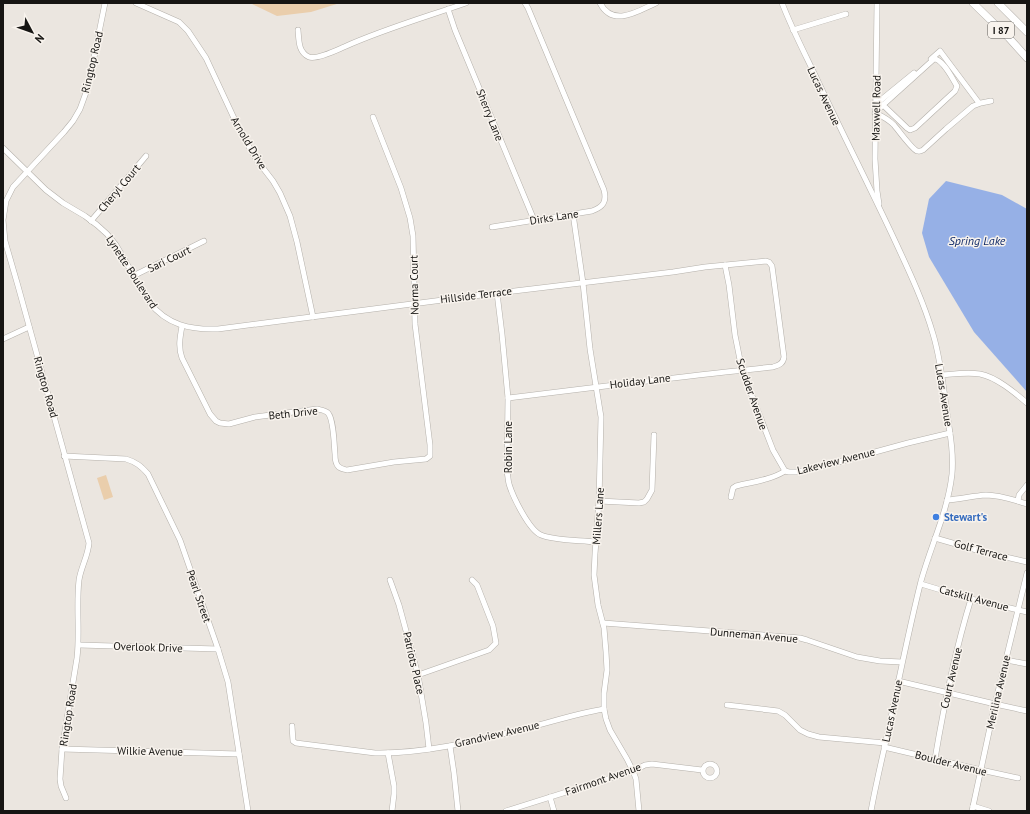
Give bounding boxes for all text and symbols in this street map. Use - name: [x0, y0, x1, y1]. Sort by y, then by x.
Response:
- north arrow: [12, 12, 52, 52]
- road number: I 87: [988, 22, 1014, 38]
- street label: Ringtop Road: [78, 30, 106, 94]
- text: N: [32, 31, 47, 46]
- street label: Lucas Avenue: [804, 64, 844, 128]
- street label: Maxwell Road: [868, 75, 884, 141]
- street label: Sherry Lane: [473, 87, 507, 144]
- street label: Arnold Drive: [228, 114, 270, 172]
- street label: Cheryl Court: [95, 161, 143, 215]
- street label: Dirks Lane: [529, 206, 580, 228]
- street label: Lynette Boulevard: [103, 233, 161, 311]
- water label: Spring Lake: [949, 233, 1006, 248]
- street label: Sari Court: [145, 242, 193, 275]
- street label: Norma Court: [406, 255, 422, 315]
- street label: Hillside Terrace: [439, 284, 513, 306]
- street label: Ringtop Road: [31, 355, 61, 419]
- street label: Scudder Avenue: [733, 356, 771, 432]
- street label: Lucas Avenue: [932, 363, 956, 428]
- street label: Holiday Lane: [609, 370, 672, 392]
- street label: Beth Drive: [268, 403, 319, 423]
- street label: Robin Lane: [501, 420, 515, 473]
- street label: Lakeview Avenue: [796, 444, 877, 477]
- street label: Millers Lane: [589, 486, 607, 545]
- place label: Stewart's: [944, 510, 987, 524]
- marker: Stewart's: [931, 512, 941, 522]
- street label: Golf Terrace: [952, 536, 1010, 564]
- street label: Pearl Street: [183, 568, 215, 624]
- street label: Catskill Avenue: [938, 582, 1011, 614]
- street label: Dunneman Avenue: [710, 624, 799, 646]
- street label: Patriots Place: [400, 630, 428, 696]
- street label: Overlook Drive: [113, 639, 183, 655]
- street label: Court Avenue: [937, 646, 965, 710]
- street label: Merilina Avenue: [983, 653, 1013, 730]
- street label: Lucas Avenue: [879, 678, 906, 743]
- street label: Ringtop Road: [56, 683, 80, 747]
- street label: Grandview Avenue: [453, 717, 541, 751]
- street label: Wilkie Avenue: [117, 743, 184, 759]
- street label: Boulder Avenue: [914, 747, 989, 779]
- street label: Fairmont Avenue: [563, 759, 643, 799]

